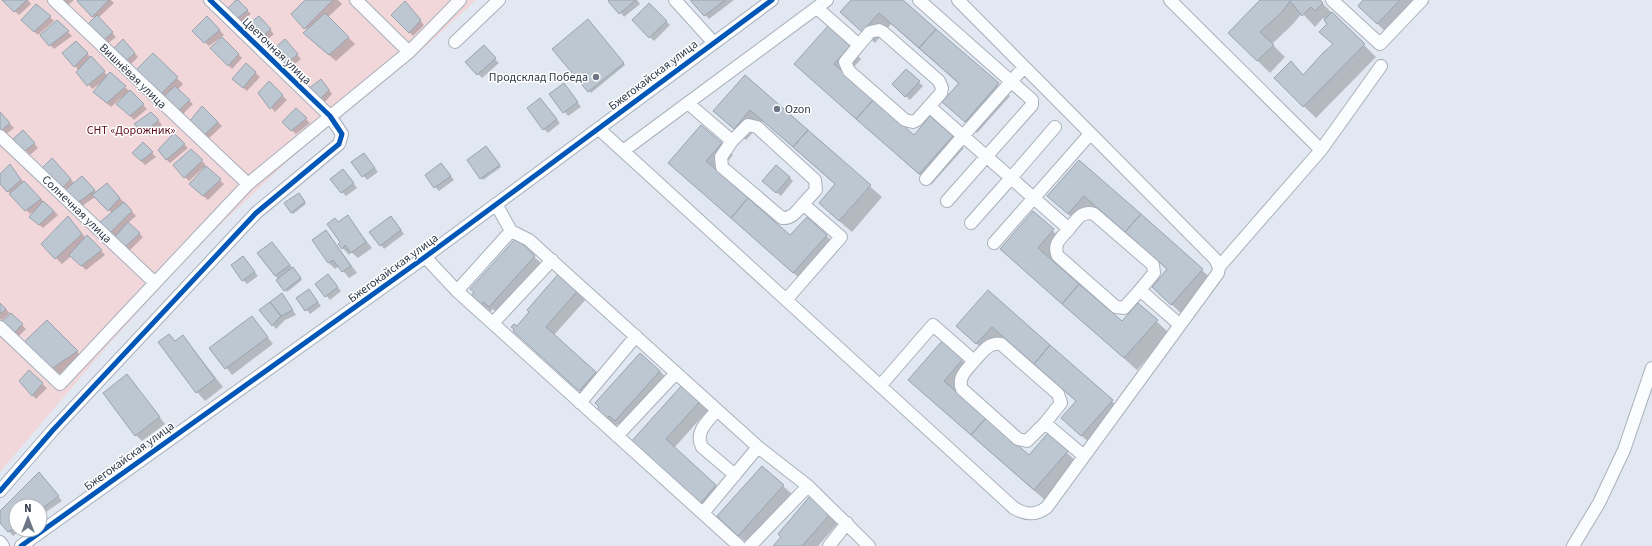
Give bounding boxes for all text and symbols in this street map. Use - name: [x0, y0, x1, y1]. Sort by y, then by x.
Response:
- street label: Цветочная улица: [238, 14, 315, 89]
- street label: Бжегокайская улица: [605, 36, 702, 115]
- street label: Вишнёвая улица: [95, 40, 170, 113]
- place label: Продсклад Победа: [489, 69, 588, 86]
- marker: Продсклад Победа: [591, 72, 601, 82]
- place label: Ozon: [785, 101, 811, 118]
- marker: Ozon: [772, 104, 782, 114]
- park label: СНТ «Дорожник»: [87, 122, 175, 139]
- street label: Солнечная улица: [38, 171, 115, 247]
- street label: Бжегокайская улица: [345, 230, 442, 307]
- street label: Бжегокайская улица: [81, 418, 178, 495]
- north arrow: [8, 498, 48, 538]
- text: N: [24, 501, 32, 516]

